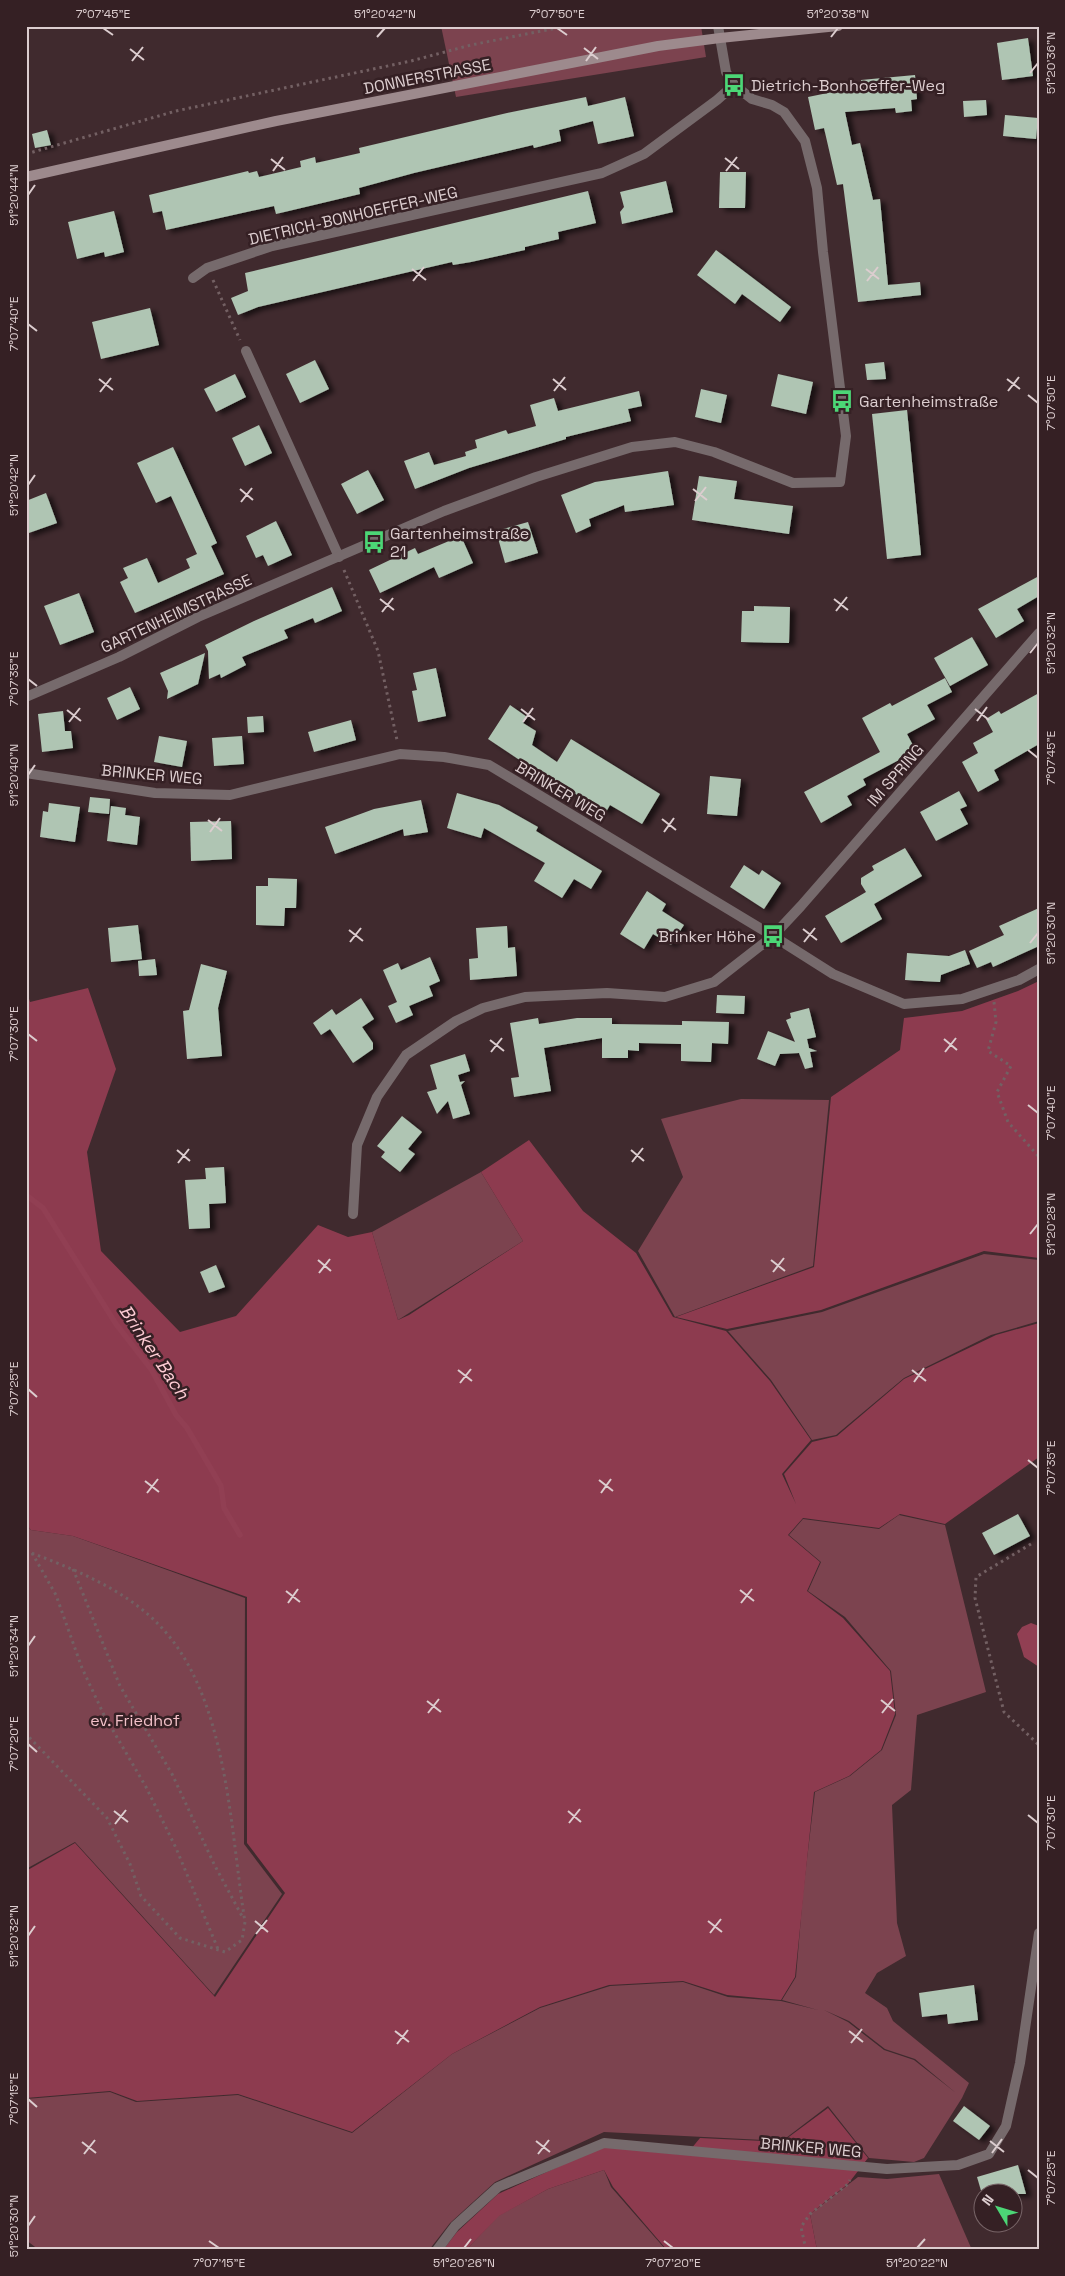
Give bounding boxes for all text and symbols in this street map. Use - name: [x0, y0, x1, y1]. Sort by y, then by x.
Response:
- text: 7°07'45"E: [76, 6, 131, 22]
- text: 51°20'42"N: [354, 6, 416, 22]
- text: 7°07'50"E: [529, 6, 585, 22]
- text: 51°20'38"N: [807, 6, 869, 22]
- text: 51°20'36"N: [1043, 32, 1059, 94]
- street label: DONNERSTRASSE: [362, 54, 492, 99]
- bus stop icon: Dietrich-Bonhoeffer-Weg: [721, 72, 747, 98]
- place label: Dietrich-Bonhoeffer-Weg: [751, 75, 945, 96]
- text: 51°20'44"N: [6, 164, 22, 226]
- street label: DIETRICH-BONHOEFFER-WEG: [246, 181, 460, 250]
- text: 7°07'40"E: [6, 296, 22, 352]
- text: 7°07'50"E: [1043, 375, 1059, 431]
- bus stop icon: Gartenheimstraße: [829, 388, 855, 414]
- place label: Gartenheimstraße: [859, 391, 998, 412]
- text: 51°20'42"N: [6, 454, 22, 516]
- place label: Gartenheimstraße 21: [390, 523, 529, 562]
- bus stop icon: Gartenheimstraße 21: [361, 529, 387, 555]
- street label: GARTENHEIMSTRASSE: [97, 569, 255, 658]
- text: 51°20'32"N: [1043, 612, 1059, 674]
- text: 7°07'35"E: [6, 651, 22, 706]
- text: 7°07'45"E: [1043, 730, 1059, 785]
- street label: IM SPRING: [862, 740, 928, 811]
- text: 51°20'40"N: [6, 744, 22, 806]
- street label: BRINKER WEG: [512, 756, 610, 827]
- street label: BRINKER WEG: [100, 760, 203, 789]
- text: 51°20'30"N: [1043, 902, 1059, 964]
- bus stop icon: Brinker Höhe: [760, 923, 786, 949]
- place label: Brinker Höhe: [658, 926, 756, 947]
- text: 7°07'30"E: [6, 1006, 22, 1062]
- text: 7°07'40"E: [1043, 1085, 1059, 1141]
- text: 51°20'28"N: [1043, 1193, 1059, 1255]
- water label: Brinker Bach: [114, 1300, 195, 1404]
- text: 7°07'25"E: [6, 1361, 22, 1416]
- text: 7°07'35"E: [1043, 1440, 1059, 1495]
- text: 51°20'34"N: [6, 1615, 22, 1677]
- park label: ev. Friedhof: [90, 1710, 180, 1731]
- text: 7°07'20"E: [6, 1716, 22, 1772]
- text: 7°07'30"E: [1043, 1795, 1059, 1851]
- text: 51°20'32"N: [6, 1905, 22, 1967]
- text: 7°07'15"E: [6, 2072, 22, 2125]
- street label: BRINKER WEG: [759, 2133, 862, 2162]
- text: 7°07'25"E: [1043, 2150, 1059, 2205]
- north arrow: [972, 2184, 1022, 2234]
- text: N: [978, 2191, 998, 2209]
- text: 51°20'30"N: [6, 2195, 22, 2257]
- text: 7°07'15"E: [193, 2255, 246, 2271]
- text: 51°20'26"N: [433, 2255, 495, 2271]
- text: 7°07'20"E: [645, 2255, 701, 2271]
- text: 51°20'22"N: [886, 2255, 948, 2271]

